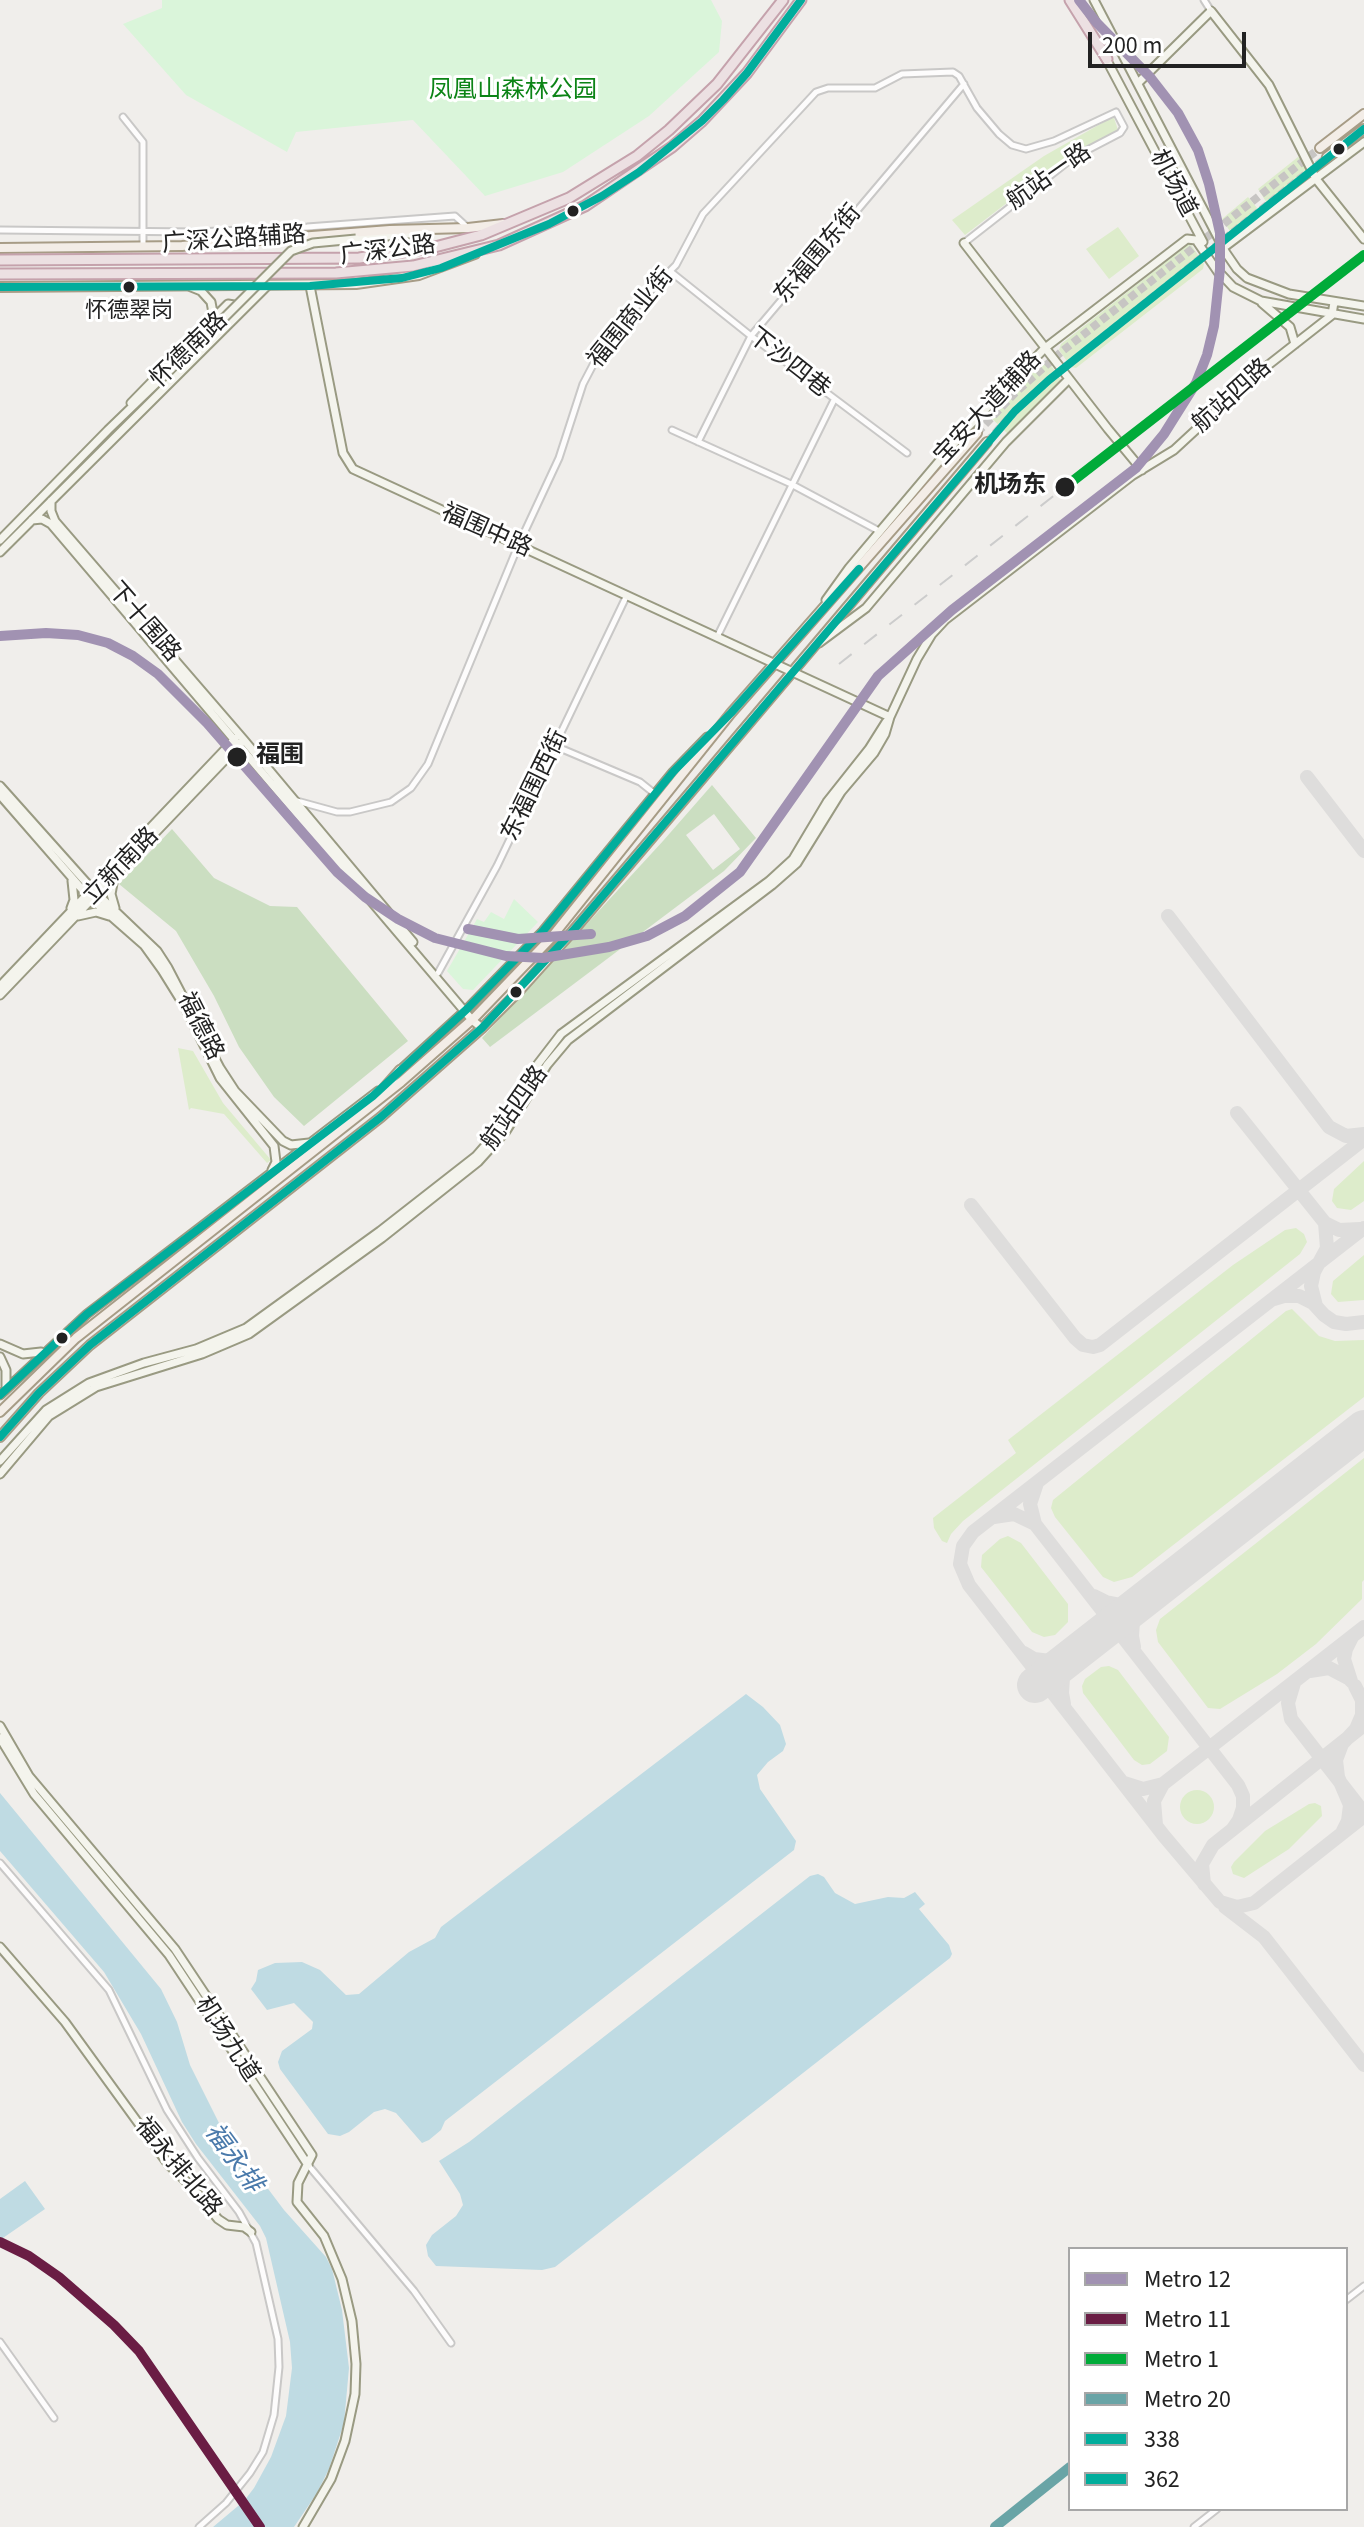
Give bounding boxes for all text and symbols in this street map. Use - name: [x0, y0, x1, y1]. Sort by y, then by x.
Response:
- scale bar: [1092, 16, 1250, 66]
- text: 200 m: [1102, 28, 1162, 63]
- park label: 凤凰山森林公园: [429, 78, 597, 106]
- street label: 航站一路: [1002, 139, 1098, 217]
- unlabelled marker: [1331, 141, 1347, 157]
- street label: 机场道: [1142, 145, 1202, 223]
- street label: 东福围东街: [769, 200, 869, 310]
- unlabelled marker: [565, 203, 581, 219]
- street label: 广深公路辅路: [161, 222, 307, 260]
- street label: 广深公路: [339, 232, 437, 272]
- street label: 福围商业街: [583, 263, 681, 375]
- marker: 怀德翠岗: [121, 279, 137, 295]
- place label: 怀德翠岗: [85, 299, 173, 325]
- street label: 怀德南路: [145, 307, 235, 395]
- street label: 下沙四巷: [741, 323, 835, 405]
- street label: 宝安大道辅路: [929, 347, 1049, 471]
- street label: 航站四路: [1188, 354, 1278, 440]
- place label: 机场东: [974, 473, 1046, 501]
- marker: 机场东: [1053, 475, 1077, 499]
- street label: 福围中路: [436, 499, 536, 565]
- street label: 下十围路: [101, 577, 185, 669]
- street label: 东福围西街: [497, 726, 575, 846]
- place label: 福围: [256, 743, 304, 771]
- marker: 福围: [225, 745, 249, 769]
- street label: 立新南路: [78, 822, 166, 912]
- unlabelled marker: [508, 984, 524, 1000]
- street label: 福德路: [170, 988, 228, 1066]
- street label: 航站四路: [477, 1061, 555, 1157]
- unlabelled marker: [54, 1330, 70, 1346]
- street label: 机场九道: [188, 1992, 264, 2088]
- street label: 福永排北路: [127, 2113, 227, 2223]
- water label: 福永排: [196, 2118, 268, 2200]
- legend: [1068, 2247, 1348, 2511]
- text: Metro 12: [1144, 2262, 1231, 2297]
- text: Metro 11: [1144, 2302, 1231, 2337]
- text: Metro 1: [1144, 2342, 1219, 2377]
- text: Metro 20: [1144, 2382, 1231, 2417]
- text: 338: [1144, 2422, 1180, 2457]
- text: 362: [1144, 2462, 1180, 2497]

